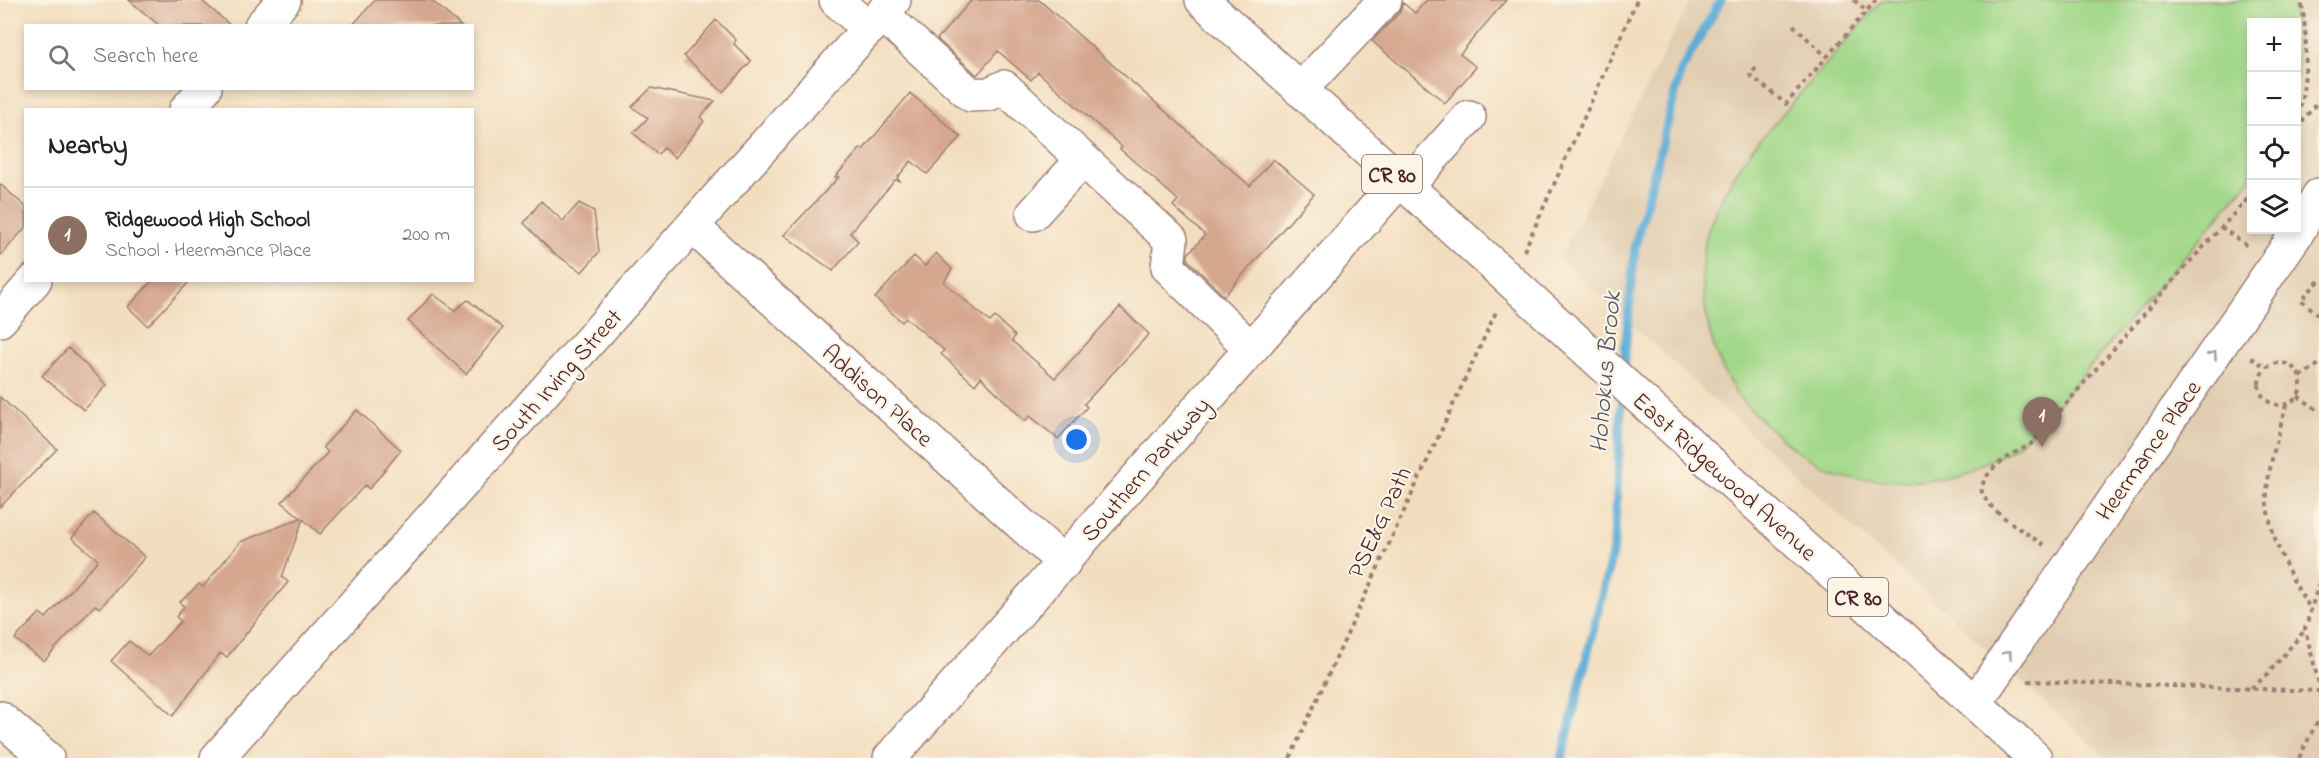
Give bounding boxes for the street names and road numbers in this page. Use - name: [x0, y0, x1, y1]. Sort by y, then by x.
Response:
- road number: CR 80: [1362, 155, 1422, 193]
- street label: South Irving Street: [484, 302, 632, 461]
- street label: Addison Place: [813, 337, 940, 457]
- street label: Heermance Place: [2089, 374, 2212, 529]
- street label: East Ridgewood Avenue: [1623, 385, 1824, 571]
- street label: Southern Parkway: [1074, 390, 1221, 552]
- street label: PSE&G Path: [1340, 462, 1422, 585]
- road number: CR 80: [1828, 578, 1888, 616]

